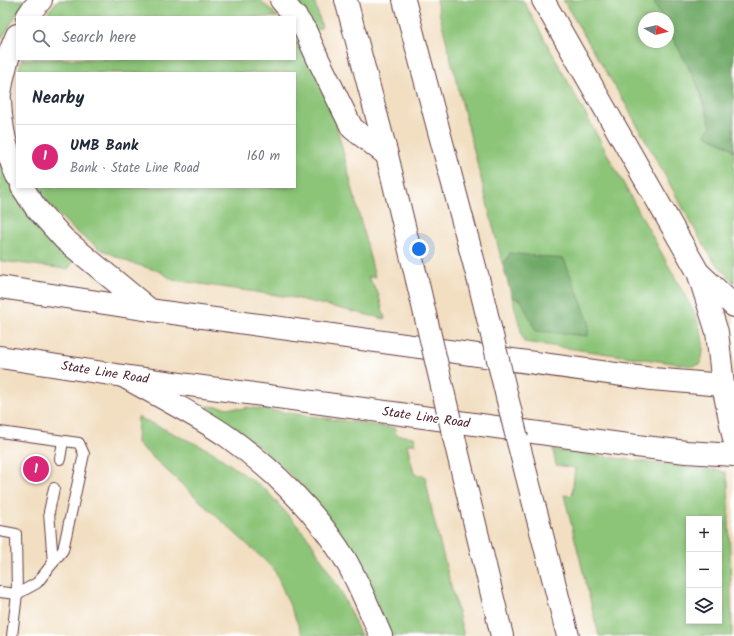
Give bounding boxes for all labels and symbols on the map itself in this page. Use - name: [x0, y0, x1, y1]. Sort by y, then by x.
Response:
- north arrow: [638, 12, 674, 48]
- your location: [409, 239, 429, 259]
- street label: State Line Road: [60, 356, 151, 390]
- street label: State Line Road: [381, 401, 472, 435]
- pin: 1: [23, 454, 49, 484]

